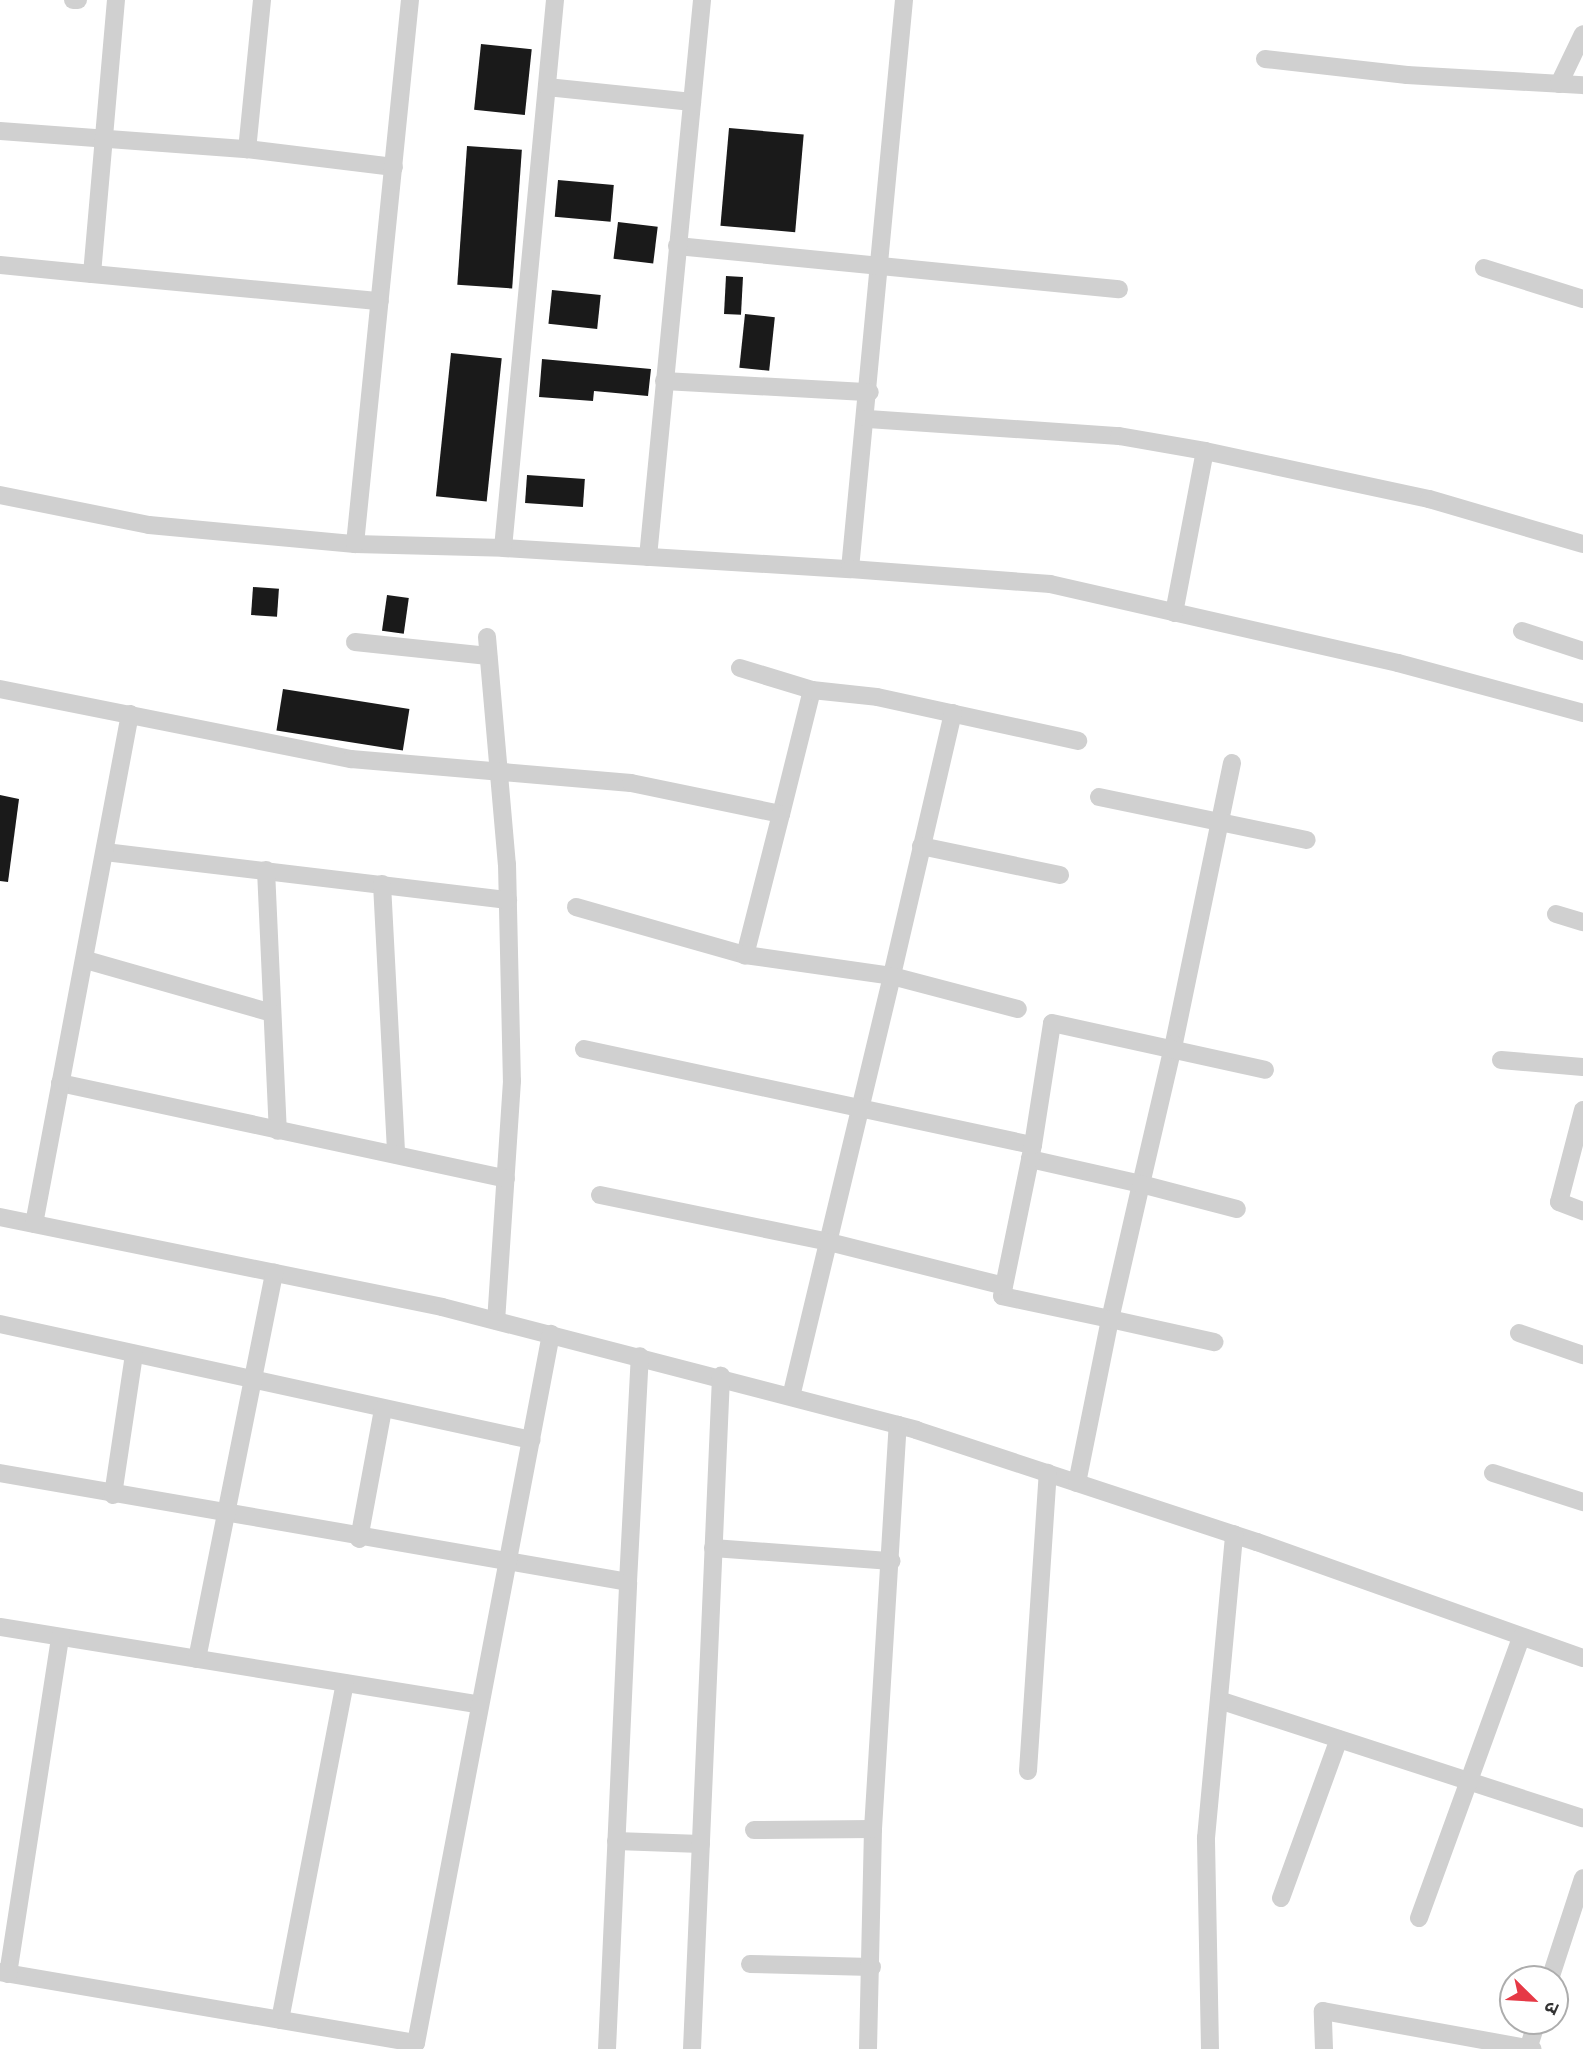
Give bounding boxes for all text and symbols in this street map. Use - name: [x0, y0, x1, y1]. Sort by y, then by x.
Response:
- north arrow: [1499, 1965, 1569, 2035]
- text: उ: [1539, 1998, 1565, 2018]

